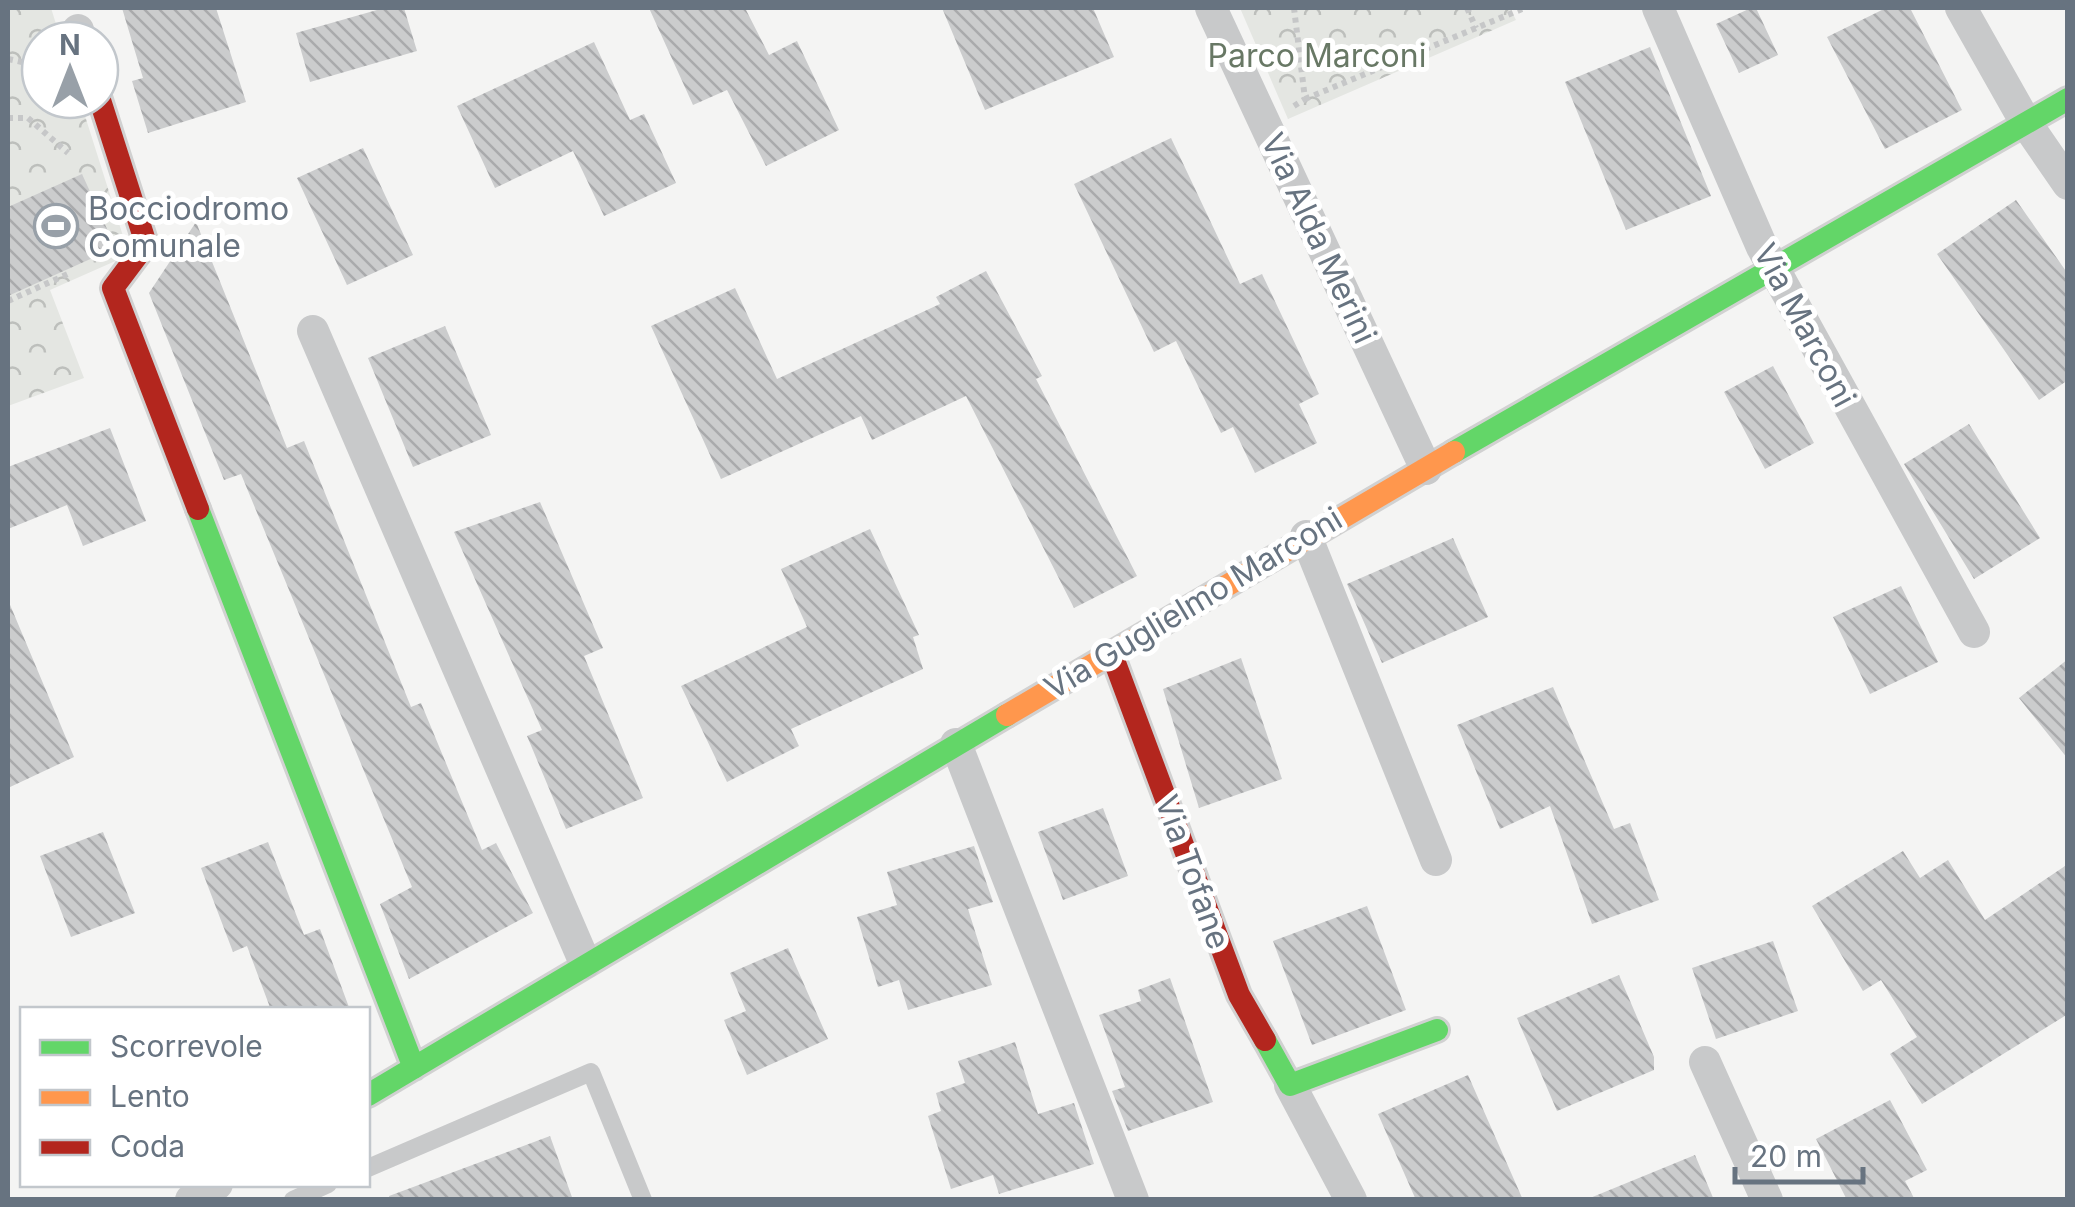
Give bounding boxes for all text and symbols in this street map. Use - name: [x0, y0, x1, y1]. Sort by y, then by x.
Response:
- north arrow: [20, 20, 120, 120]
- text: N: [59, 28, 81, 62]
- park label: Parco Marconi: [1208, 36, 1426, 75]
- street label: Via Alda Merini: [1253, 127, 1385, 349]
- place label: Bocciodromo Comunale: [88, 189, 289, 265]
- sports icon: Bocciodromo Comunale: [33, 203, 79, 249]
- street label: Via Marconi: [1746, 237, 1864, 413]
- street label: Via Guglielmo Marconi: [1037, 499, 1349, 707]
- street label: Via Tofane: [1147, 790, 1239, 954]
- legend: [20, 1007, 370, 1187]
- text: Scorrevole: [110, 1028, 263, 1064]
- text: Lento: [110, 1078, 190, 1114]
- scale bar: [1735, 1122, 1862, 1184]
- text: Coda: [110, 1128, 185, 1164]
- text: 20 m: [1750, 1138, 1822, 1174]

